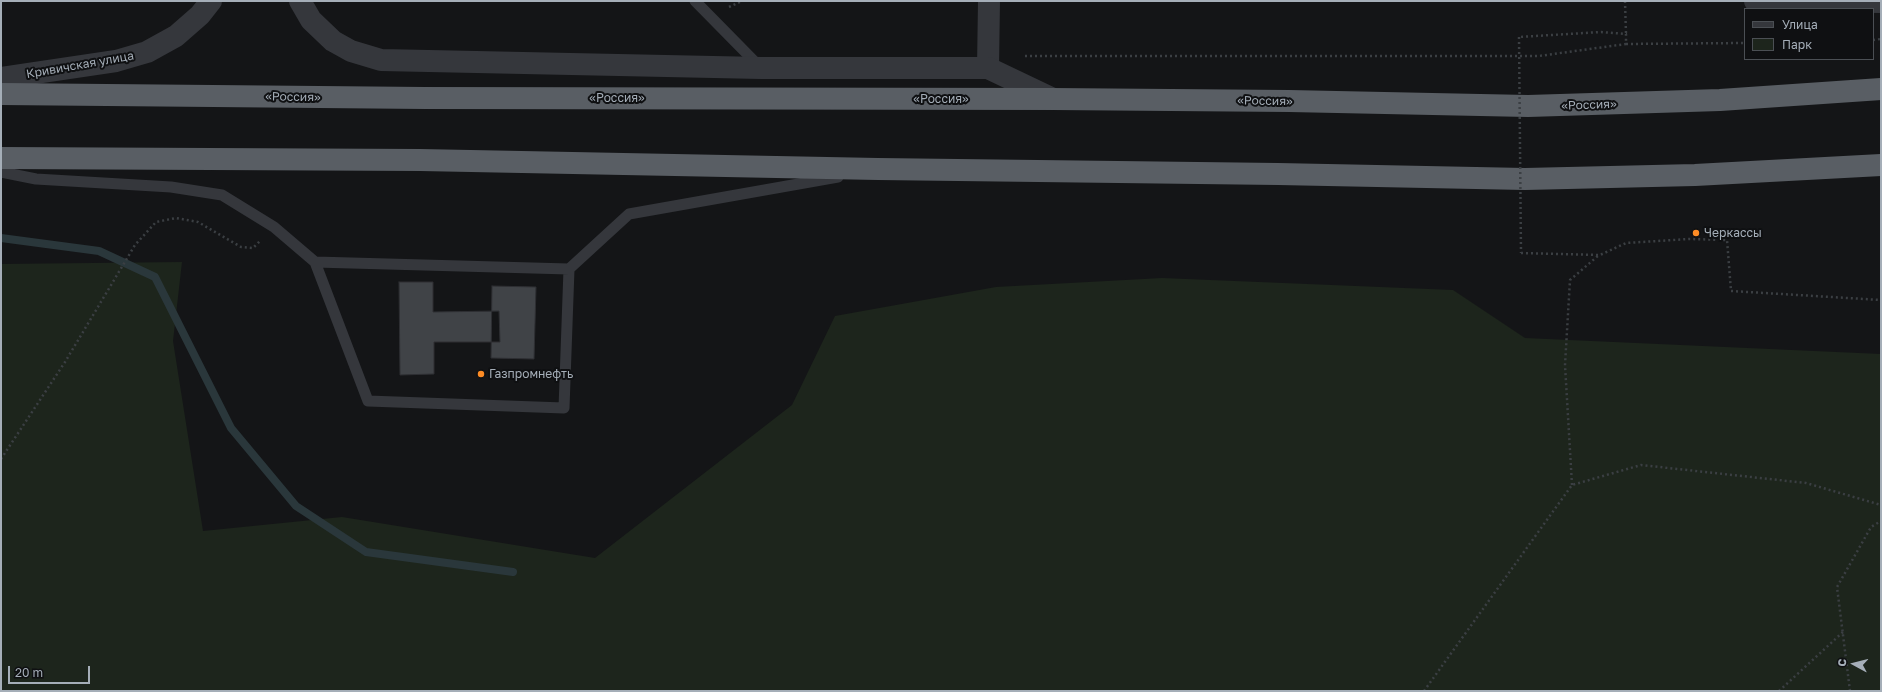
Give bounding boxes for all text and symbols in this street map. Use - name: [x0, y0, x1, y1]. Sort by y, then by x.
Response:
- legend: [1744, 8, 1874, 60]
- text: Улица: [1782, 17, 1818, 32]
- text: Парк: [1782, 37, 1812, 52]
- street label: Кривичская улица: [25, 48, 135, 82]
- street label: «Россия»: [265, 89, 321, 105]
- street label: «Россия»: [589, 91, 645, 105]
- street label: «Россия»: [913, 92, 969, 106]
- street label: «Россия»: [1237, 93, 1293, 109]
- street label: «Россия»: [1561, 97, 1617, 113]
- place label: Черкассы: [1704, 226, 1762, 240]
- marker: Черкассы: [1691, 228, 1701, 238]
- place label: Газпромнефть: [489, 367, 573, 381]
- marker: Газпромнефть: [476, 369, 486, 379]
- north arrow: [1834, 644, 1874, 684]
- scale bar: [10, 658, 92, 684]
- text: С: [1835, 658, 1849, 667]
- text: 20 m: [15, 665, 43, 680]

